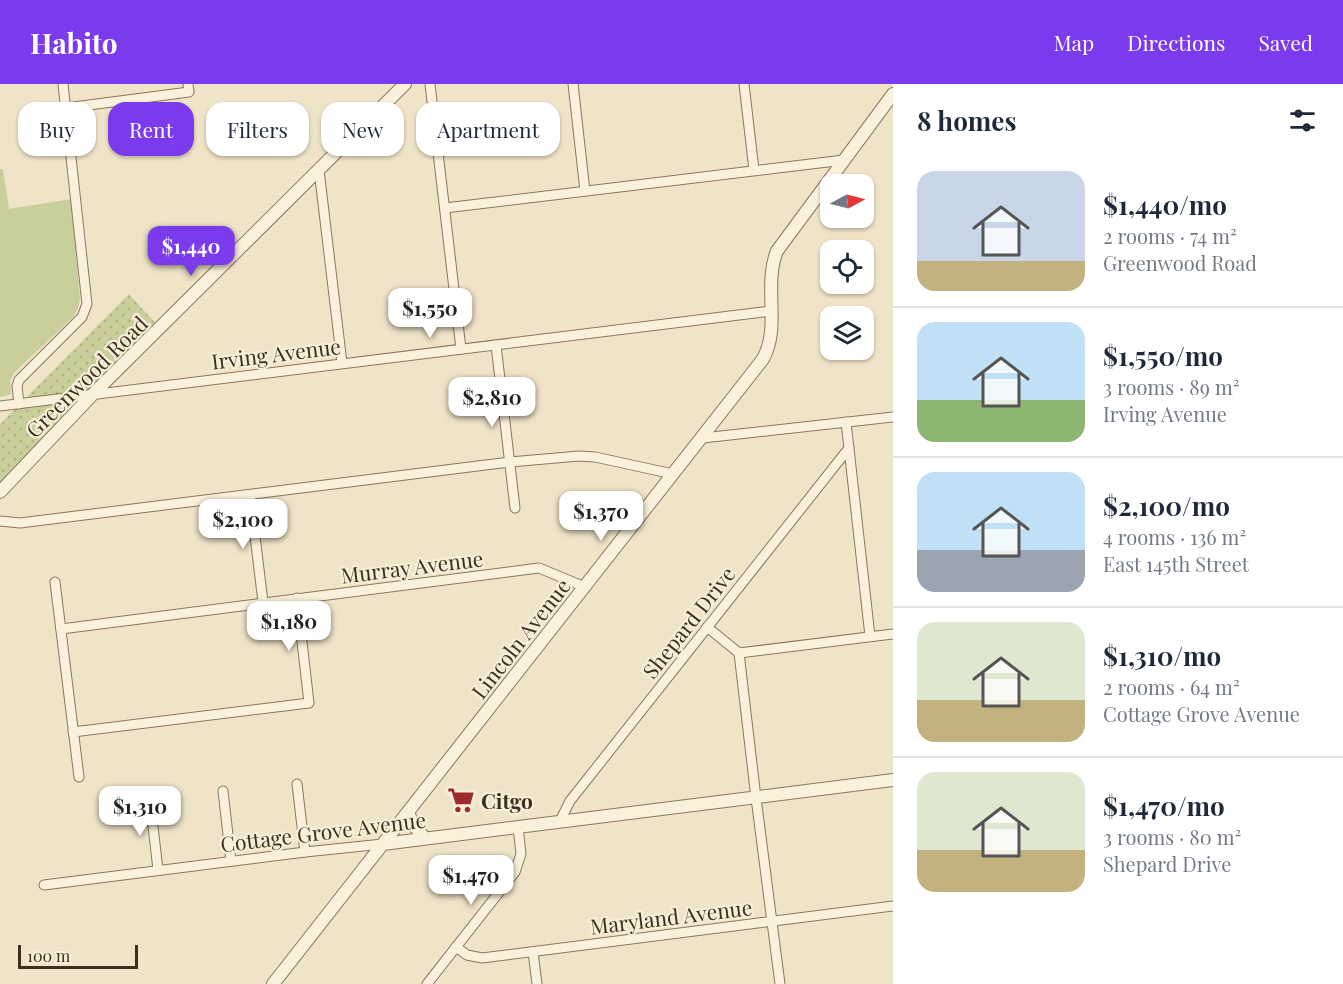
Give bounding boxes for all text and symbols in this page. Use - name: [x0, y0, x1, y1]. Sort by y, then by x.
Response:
- text: Habito: [30, 24, 118, 61]
- text: Map: [1053, 28, 1094, 56]
- text: Directions: [1127, 28, 1225, 56]
- text: Saved: [1258, 28, 1313, 56]
- chip: Buy: [18, 102, 96, 156]
- chip: Rent: [108, 102, 194, 156]
- chip: Filters: [206, 102, 309, 156]
- chip: New: [321, 102, 404, 156]
- chip: Apartment: [416, 102, 560, 156]
- text: 8 homes: [917, 103, 1016, 138]
- icon: filters: [1286, 104, 1319, 137]
- north arrow: [820, 174, 874, 228]
- map controls: [820, 174, 874, 360]
- text: $1,440/mo: [1103, 187, 1227, 222]
- icon: home: [965, 195, 1037, 267]
- text: 2 rooms · 74 m²: [1103, 222, 1237, 249]
- pin: $1,440: [142, 226, 240, 277]
- text: $1,440: [162, 232, 220, 259]
- button: locate: [820, 240, 874, 294]
- text: Greenwood Road: [1103, 249, 1257, 276]
- pin: $1,550: [381, 288, 479, 339]
- text: $1,550: [402, 294, 458, 321]
- button: layers: [820, 306, 874, 360]
- street label: Greenwood Road: [19, 309, 153, 443]
- street label: Irving Avenue: [210, 331, 342, 375]
- text: $1,550/mo: [1103, 338, 1223, 373]
- icon: home: [965, 346, 1037, 418]
- text: 3 rooms · 89 m²: [1103, 373, 1239, 400]
- pin: $2,810: [443, 377, 541, 428]
- text: $2,810: [462, 383, 522, 410]
- text: Irving Avenue: [1103, 400, 1227, 427]
- text: $2,100/mo: [1103, 488, 1230, 523]
- pin: $1,370: [552, 491, 650, 542]
- icon: home: [965, 496, 1037, 568]
- text: $1,370: [573, 497, 629, 524]
- pin: $2,100: [194, 499, 292, 550]
- text: $2,100: [213, 505, 273, 532]
- text: 4 rooms · 136 m²: [1103, 523, 1246, 550]
- street label: Murray Avenue: [339, 543, 485, 589]
- text: East 145th Street: [1103, 550, 1249, 577]
- street label: Shepard Drive: [635, 560, 741, 684]
- street label: Lincoln Avenue: [464, 572, 576, 704]
- pin: $1,180: [240, 601, 338, 652]
- text: $1,180: [261, 607, 317, 634]
- text: $1,310/mo: [1103, 638, 1221, 673]
- icon: home: [965, 646, 1037, 718]
- text: 2 rooms · 64 m²: [1103, 673, 1240, 700]
- text: Cottage Grove Avenue: [1103, 700, 1300, 727]
- supermarket icon: Citgo: [446, 785, 476, 815]
- pin: $1,310: [91, 786, 189, 837]
- place label: Citgo: [481, 786, 533, 814]
- text: $1,470/mo: [1103, 788, 1225, 823]
- text: $1,310: [113, 792, 167, 819]
- icon: home: [965, 796, 1037, 868]
- street label: Cottage Grove Avenue: [219, 805, 427, 857]
- text: 3 rooms · 80 m²: [1103, 823, 1241, 850]
- text: Shepard Drive: [1103, 850, 1231, 877]
- pin: $1,470: [422, 855, 520, 906]
- text: $1,470: [443, 861, 499, 888]
- street label: Maryland Avenue: [588, 892, 754, 940]
- scale bar: [18, 942, 138, 970]
- text: 100 m: [27, 945, 70, 966]

